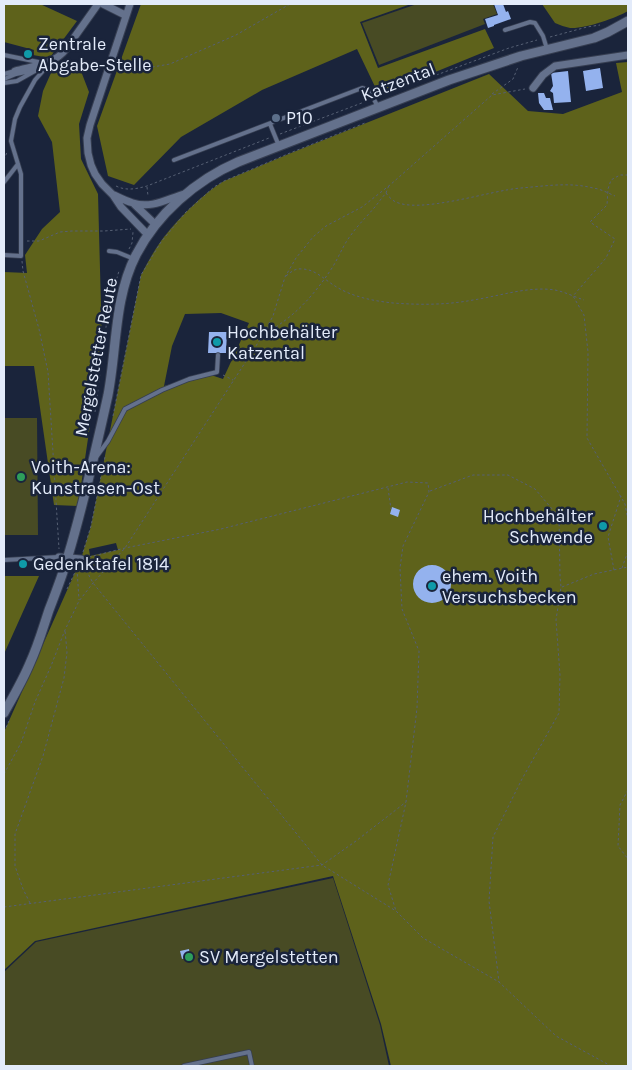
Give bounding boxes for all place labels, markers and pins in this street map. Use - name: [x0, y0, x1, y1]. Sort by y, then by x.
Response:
- place label: Zentrale Abgabe-Stelle: [38, 33, 151, 76]
- marker: Zentrale Abgabe-Stelle: [22, 48, 34, 60]
- place label: P10: [286, 107, 313, 129]
- marker: P10: [270, 112, 282, 124]
- place label: Hochbehälter Katzental: [227, 321, 338, 364]
- marker: Hochbehälter Katzental: [211, 336, 223, 348]
- place label: Voith-Arena: Kunstrasen-Ost: [31, 456, 160, 499]
- marker: Voith-Arena: Kunstrasen-Ost: [15, 471, 27, 483]
- place label: Hochbehälter Schwende: [483, 505, 593, 548]
- marker: Hochbehälter Schwende: [597, 520, 609, 532]
- place label: Gedenktafel 1814: [33, 553, 169, 575]
- marker: Gedenktafel 1814: [17, 558, 29, 570]
- place label: ehem. Voith Versuchsbecken: [442, 565, 577, 608]
- marker: ehem. Voith Versuchsbecken: [426, 580, 438, 592]
- place label: SV Mergelstetten: [199, 946, 339, 968]
- marker: SV Mergelstetten: [183, 951, 195, 963]

